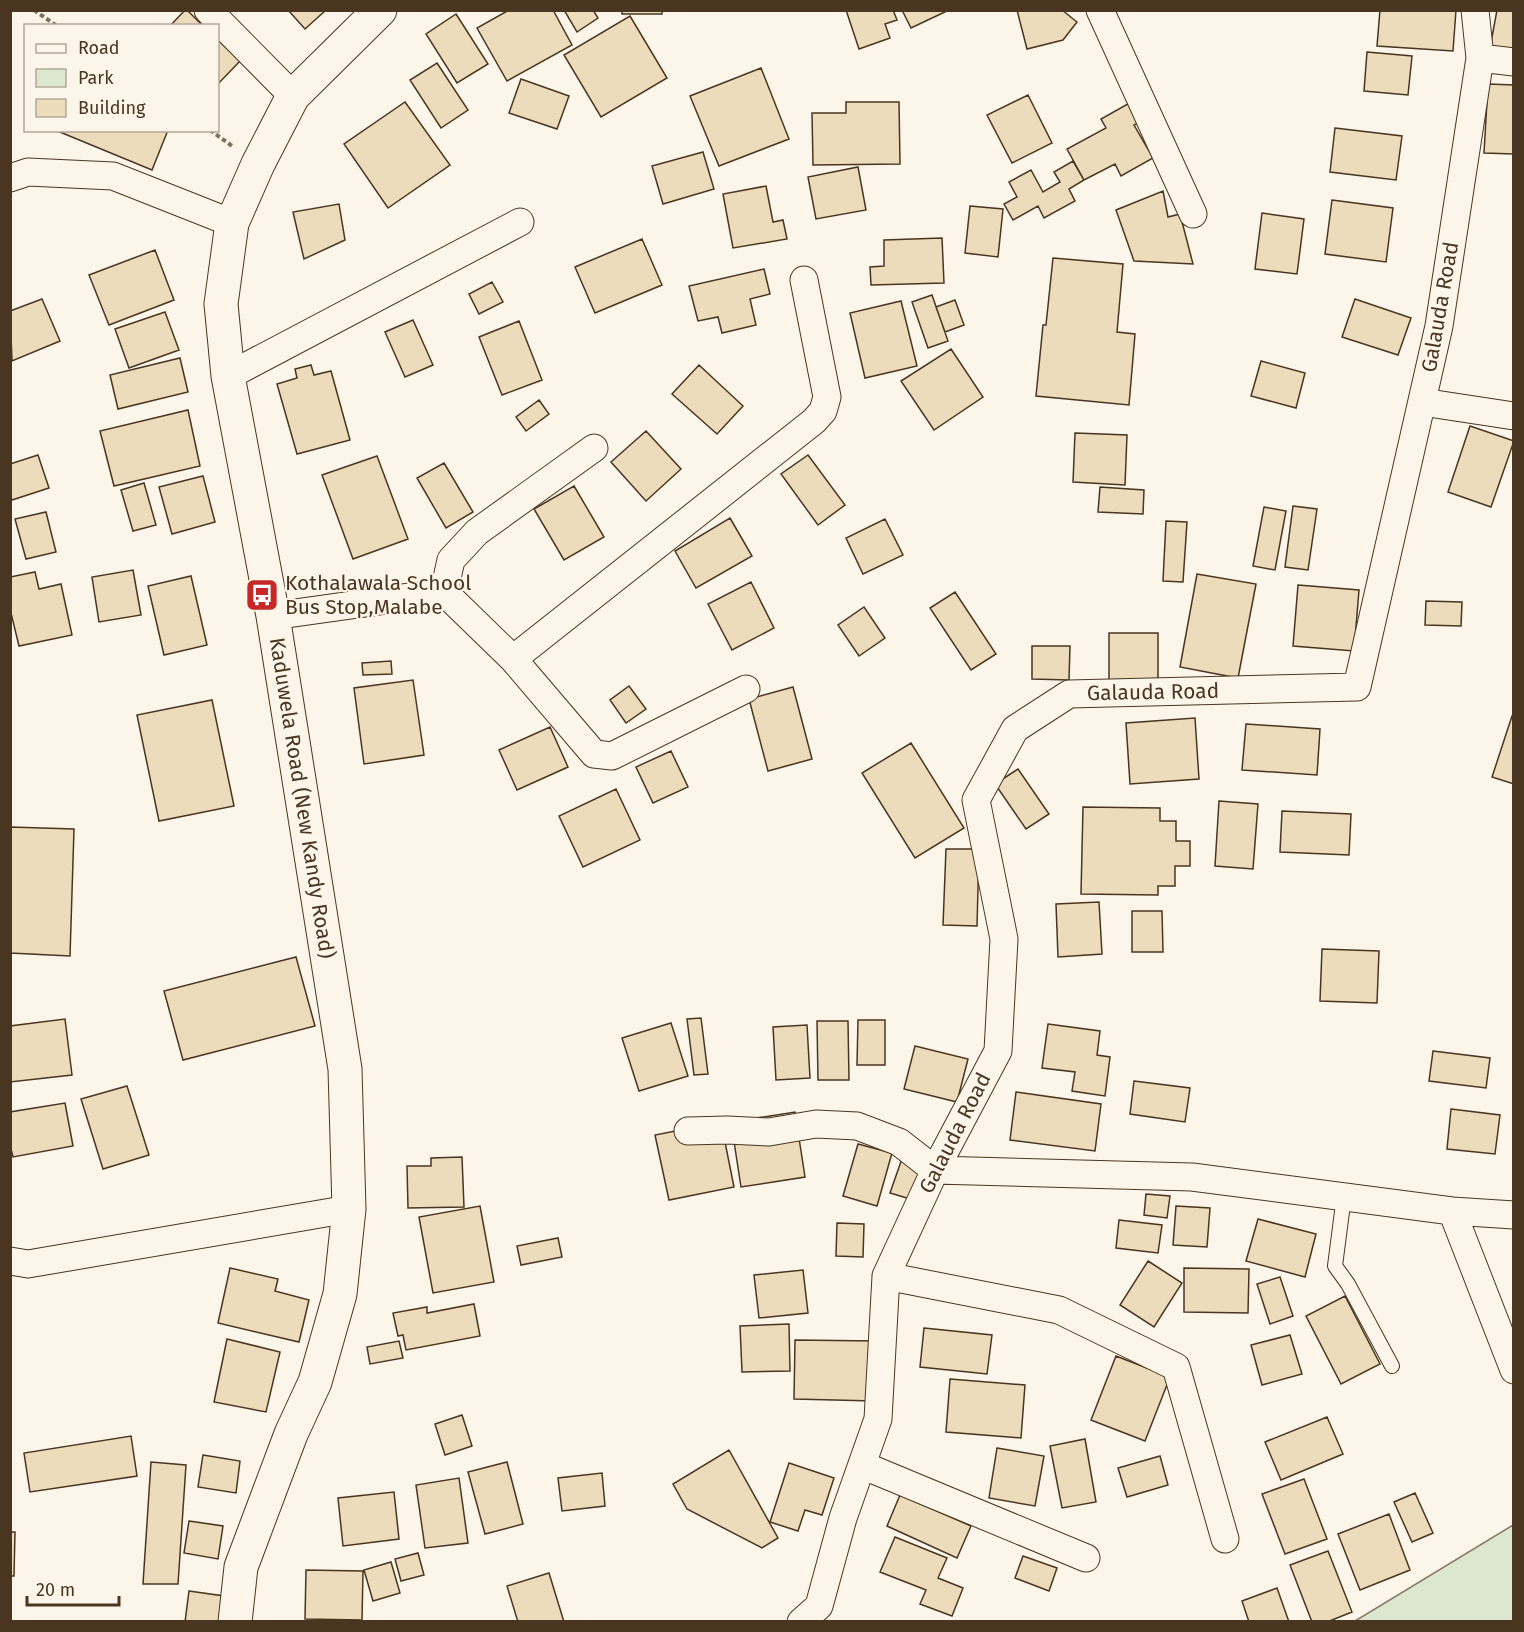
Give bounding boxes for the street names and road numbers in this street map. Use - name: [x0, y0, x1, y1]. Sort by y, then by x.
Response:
- street label: Galauda Road: [1416, 240, 1464, 374]
- street label: Kaduwela Road (New Kandy Road): [264, 636, 340, 960]
- street label: Galauda Road: [1087, 678, 1219, 706]
- street label: Galauda Road: [913, 1068, 997, 1198]

